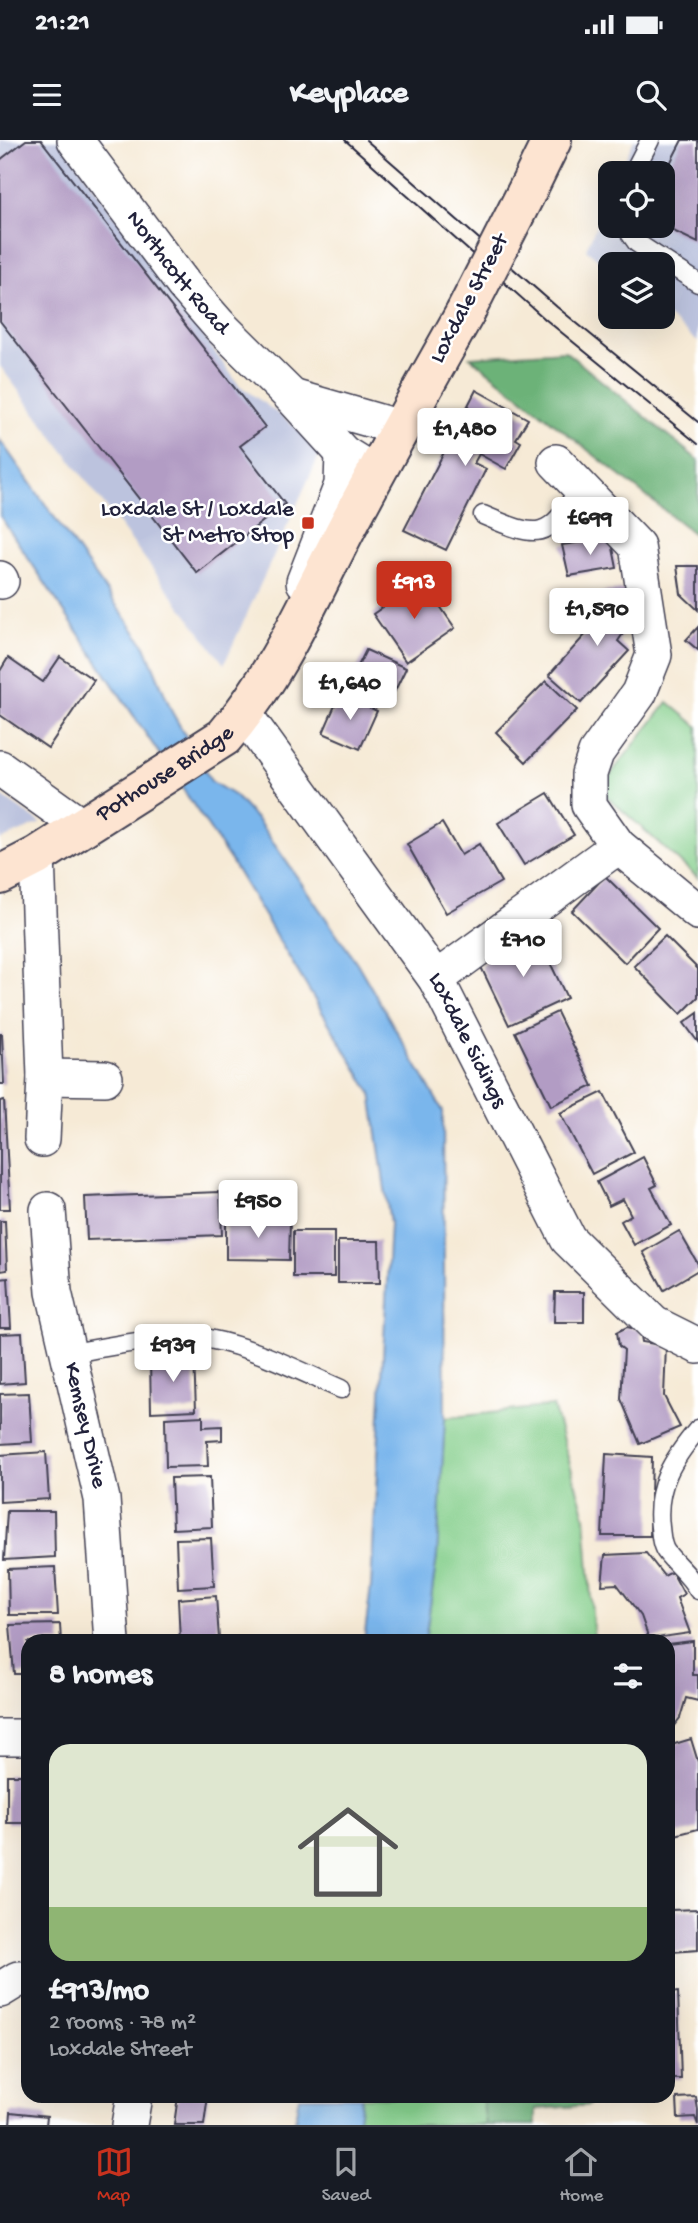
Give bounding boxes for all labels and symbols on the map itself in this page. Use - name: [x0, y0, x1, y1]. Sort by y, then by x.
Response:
- street label: Northcott Road: [120, 206, 236, 342]
- street label: Loxdale Street: [425, 228, 516, 368]
- pin: £1,480: [408, 408, 522, 468]
- place label: Loxdale St / Loxdale St Metro Stop: [101, 497, 295, 550]
- pin: £699: [549, 498, 631, 557]
- marker: Loxdale St / Loxdale St Metro Stop: [300, 515, 316, 531]
- pin: £913: [373, 561, 455, 621]
- pin: £1,590: [540, 588, 654, 648]
- pin: £1,640: [293, 662, 407, 722]
- street label: Pothouse Bridge: [91, 720, 241, 829]
- pin: £710: [482, 920, 564, 979]
- street label: Loxdale Sidings: [422, 967, 513, 1113]
- pin: £950: [217, 1180, 299, 1240]
- pin: £939: [132, 1324, 214, 1384]
- street label: Kemsey Drive: [57, 1360, 113, 1492]

